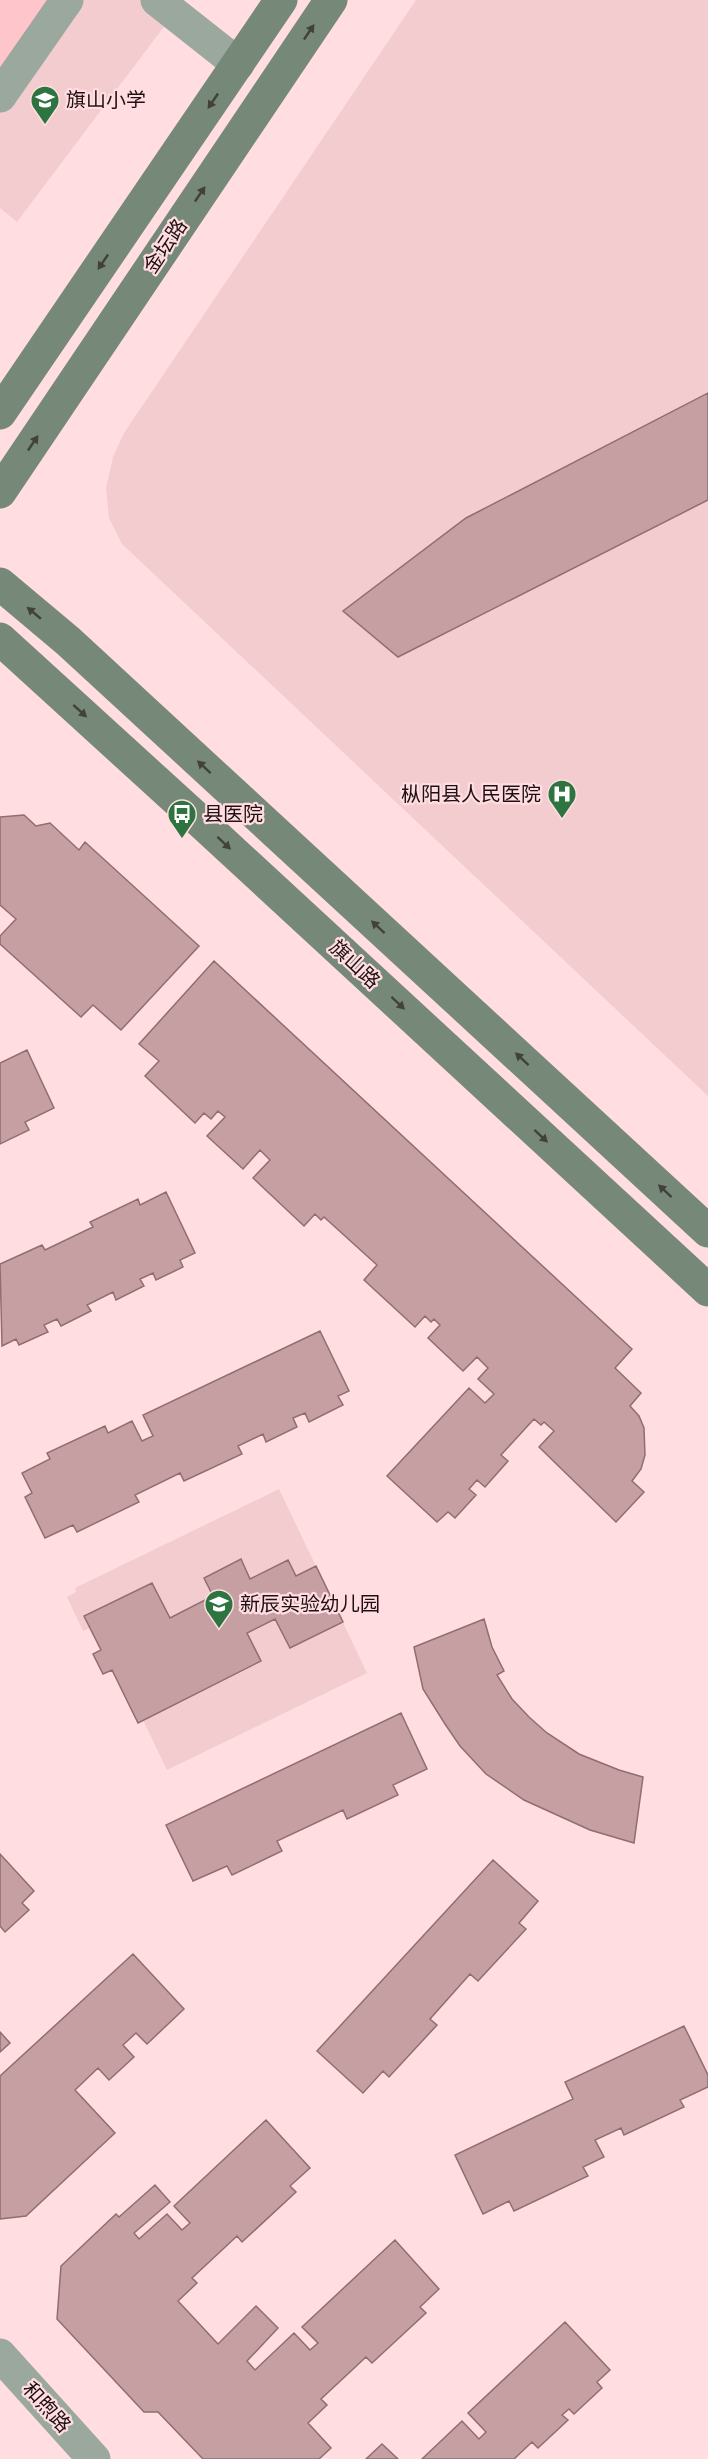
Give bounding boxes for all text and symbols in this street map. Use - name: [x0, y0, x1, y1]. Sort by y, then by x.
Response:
- one-way arrow: [303, 25, 315, 41]
- school or university icon: 旗山小学: [29, 84, 61, 126]
- place label: 旗山小学: [66, 87, 146, 112]
- one-way arrow: [207, 92, 219, 108]
- one-way arrow: [194, 186, 205, 202]
- street label: 金坛路: [137, 214, 192, 278]
- one-way arrow: [98, 254, 109, 270]
- one-way arrow: [27, 435, 38, 451]
- one-way arrow: [27, 607, 42, 620]
- one-way arrow: [73, 704, 88, 718]
- one-way arrow: [197, 760, 211, 774]
- hospital icon: 枞阳县人民医院: [546, 778, 578, 820]
- place label: 枞阳县人民医院: [401, 781, 541, 806]
- bus stop icon: 县医院: [166, 798, 198, 840]
- place label: 县医院: [203, 801, 263, 826]
- one-way arrow: [217, 835, 231, 849]
- one-way arrow: [371, 921, 386, 934]
- street label: 旗山路: [325, 934, 386, 993]
- one-way arrow: [391, 996, 405, 1010]
- one-way arrow: [514, 1052, 529, 1066]
- one-way arrow: [534, 1129, 549, 1143]
- one-way arrow: [658, 1185, 673, 1198]
- school or university icon: 新辰实验幼儿园: [203, 1588, 235, 1630]
- place label: 新辰实验幼儿园: [240, 1591, 380, 1616]
- street label: 和煦路: [18, 2376, 77, 2437]

